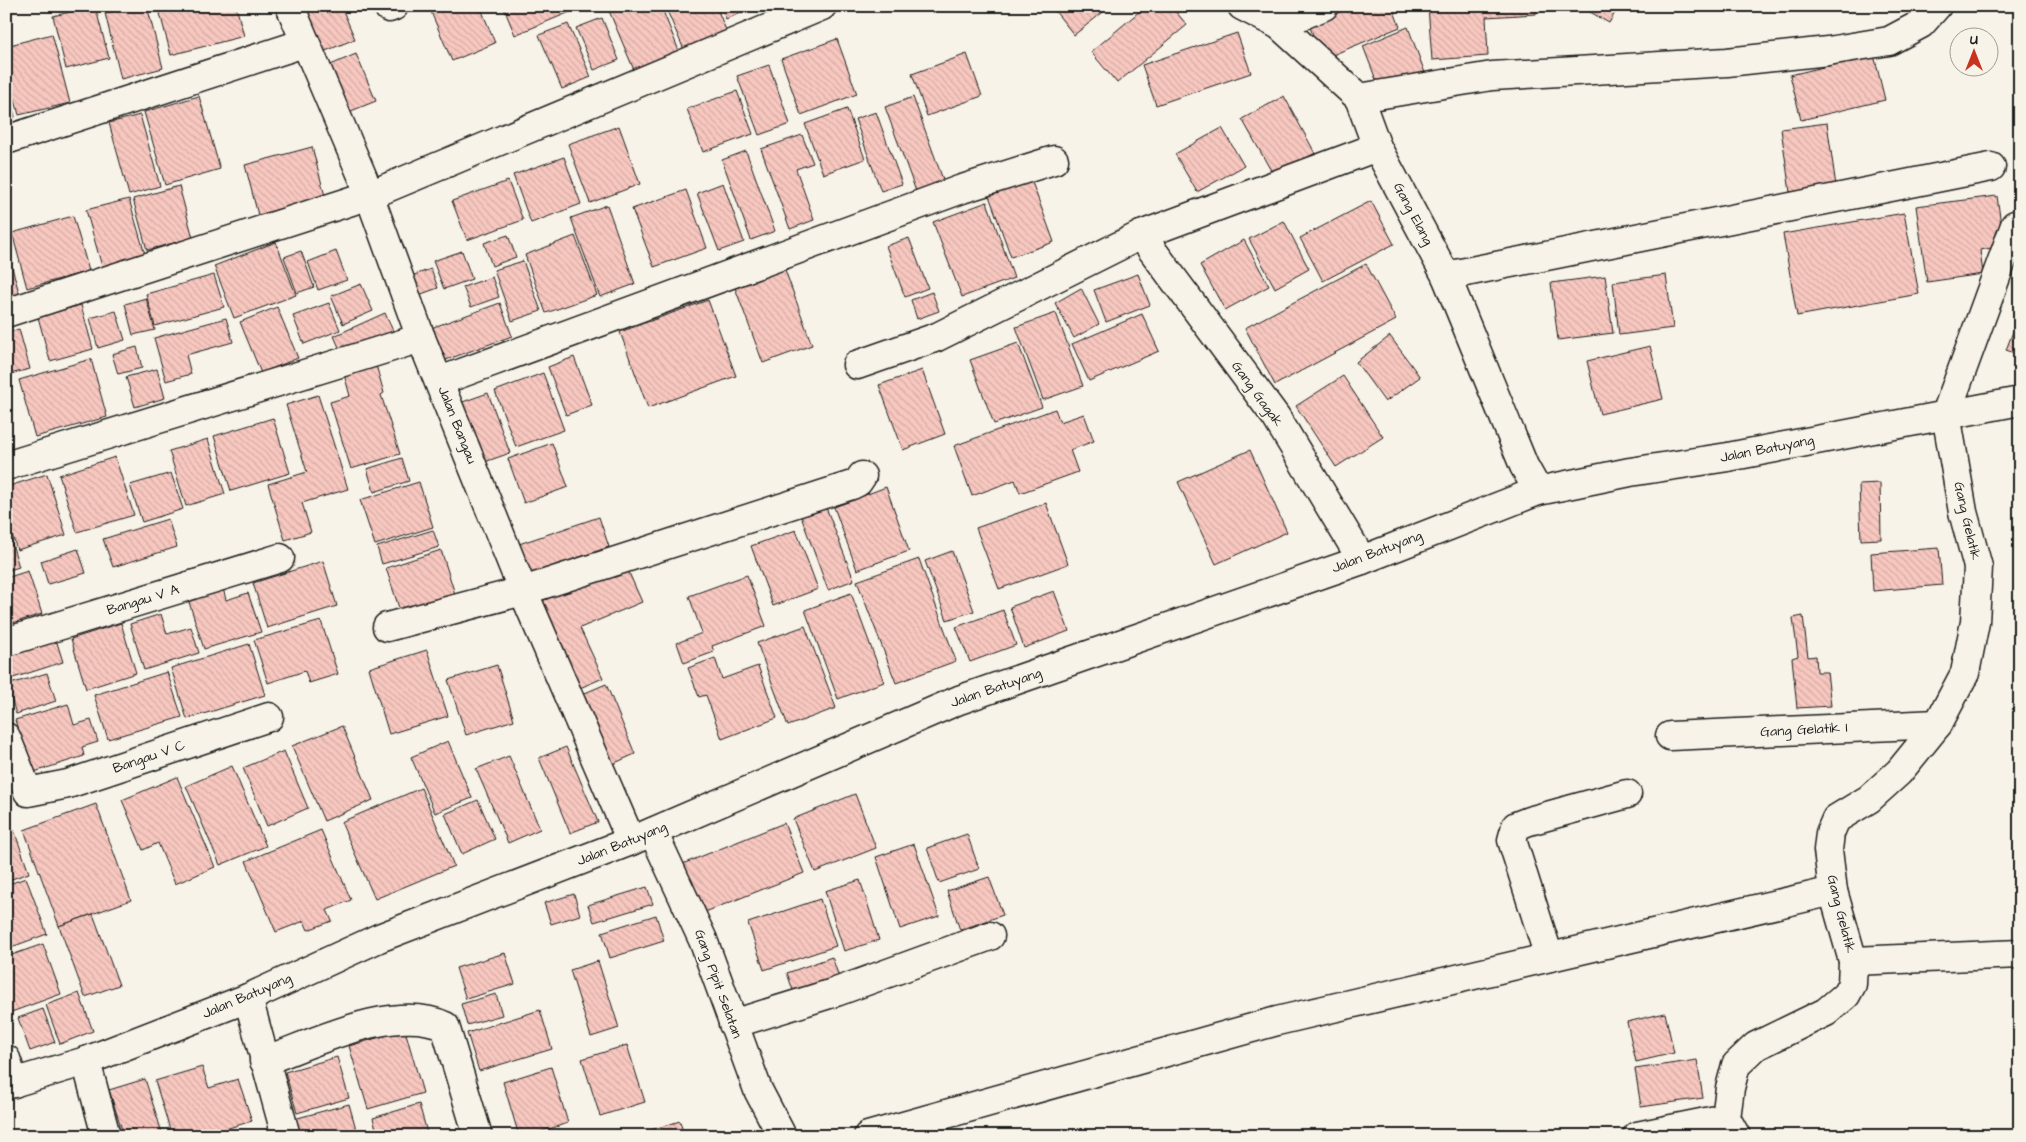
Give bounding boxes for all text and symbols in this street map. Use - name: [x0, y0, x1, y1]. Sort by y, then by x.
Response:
- north arrow: [1948, 28, 1998, 78]
- text: U: [1970, 30, 1978, 50]
- street label: Gang Elang: [1388, 179, 1438, 249]
- street label: Gang Gagak: [1226, 357, 1288, 431]
- street label: Jalan Bangau: [432, 383, 482, 467]
- street label: Jalan Batuyang: [1718, 430, 1816, 468]
- street label: Gang Gelatik: [1948, 480, 1986, 562]
- street label: Jalan Batuyang: [1329, 526, 1425, 578]
- street label: Bangau V A: [104, 580, 182, 620]
- street label: Jalan Batuyang: [948, 663, 1044, 713]
- street label: Gang Gelatik I: [1760, 718, 1848, 742]
- street label: Bangau V C: [110, 735, 188, 779]
- street label: Jalan Batuyang: [574, 817, 670, 871]
- street label: Gang Gelatik: [1822, 873, 1860, 955]
- street label: Gang Pipit Selatan: [689, 927, 747, 1041]
- street label: Jalan Batuyang: [199, 968, 295, 1024]

